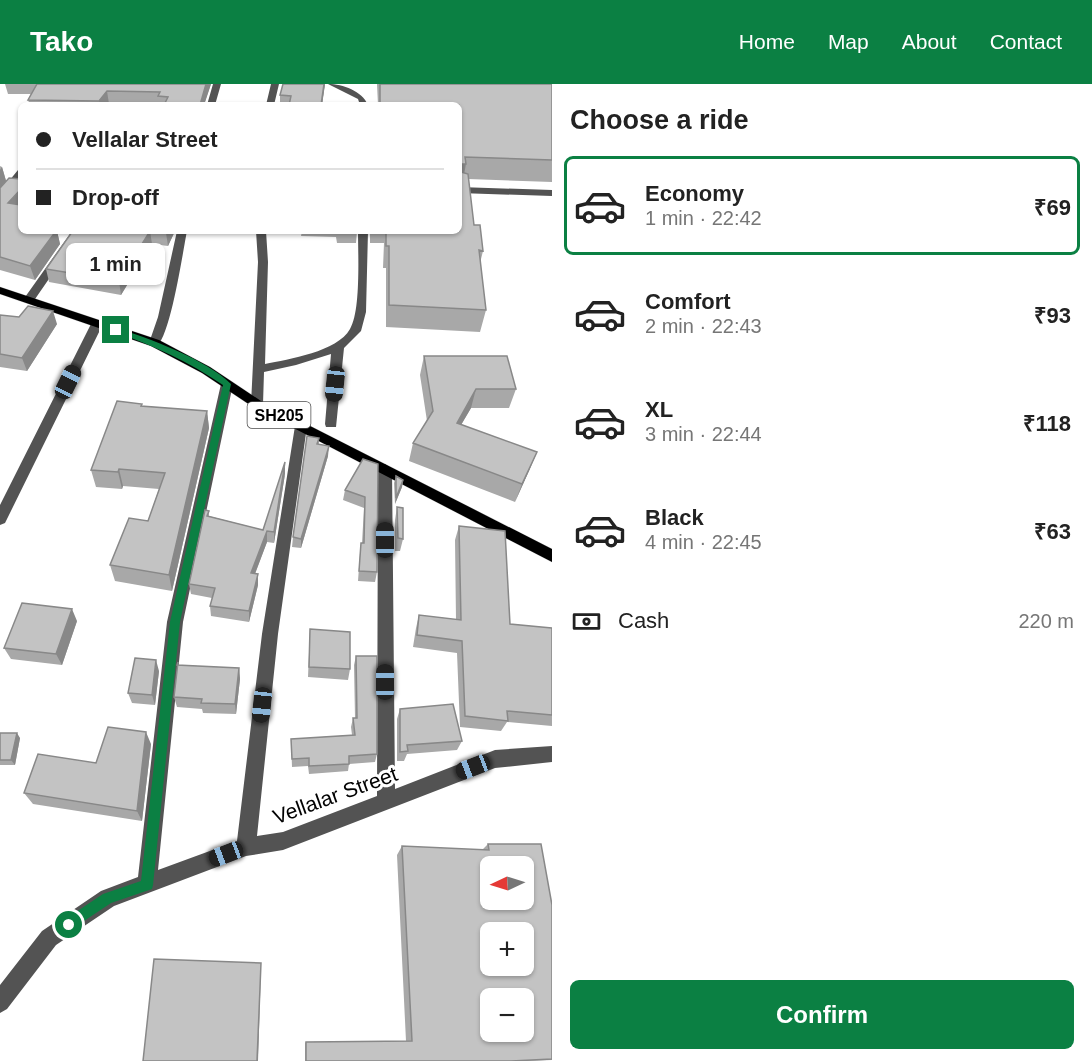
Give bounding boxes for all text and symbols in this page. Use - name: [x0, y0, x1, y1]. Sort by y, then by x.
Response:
- text: Tako: [30, 26, 93, 57]
- text: Home: [739, 30, 795, 53]
- text: Map: [828, 30, 869, 53]
- text: About: [902, 30, 957, 53]
- text: Contact: [990, 30, 1062, 53]
- text: Choose a ride: [570, 105, 749, 135]
- text: Vellalar Street: [72, 127, 218, 152]
- icon: car: [573, 179, 627, 233]
- text: Economy: [645, 181, 744, 206]
- text: Drop-off: [72, 185, 159, 210]
- text: ₹69: [1034, 195, 1071, 220]
- text: 1 min · 22:42: [645, 207, 762, 229]
- callout: 1 min: [66, 243, 166, 285]
- text: 1 min: [89, 253, 142, 275]
- icon: car: [573, 287, 627, 341]
- text: Comfort: [645, 289, 731, 314]
- text: ₹93: [1034, 303, 1071, 328]
- text: 2 min · 22:43: [645, 315, 762, 337]
- route end: [102, 316, 129, 343]
- car: [52, 362, 84, 402]
- car: [324, 365, 346, 403]
- icon: car: [573, 395, 627, 449]
- text: XL: [645, 397, 673, 422]
- road number: SH205: [248, 402, 310, 428]
- text: ₹118: [1023, 411, 1071, 436]
- text: 3 min · 22:44: [645, 423, 762, 445]
- icon: car: [573, 503, 627, 557]
- text: Black: [645, 505, 704, 530]
- text: ₹63: [1034, 519, 1071, 544]
- car: [376, 522, 394, 558]
- text: 4 min · 22:45: [645, 531, 762, 553]
- icon: cash: [570, 605, 603, 638]
- text: Cash: [618, 608, 669, 633]
- text: 220 m: [1018, 610, 1074, 632]
- car: [376, 664, 394, 700]
- car: [251, 686, 273, 724]
- car: [453, 752, 493, 782]
- street label: Vellalar Street: [270, 762, 401, 828]
- car: [206, 839, 246, 869]
- north arrow: [480, 856, 534, 910]
- map controls: [480, 856, 534, 1042]
- route start: [55, 911, 82, 938]
- button: +: [480, 922, 534, 976]
- button: Confirm: [570, 980, 1074, 1049]
- button: −: [480, 988, 534, 1042]

